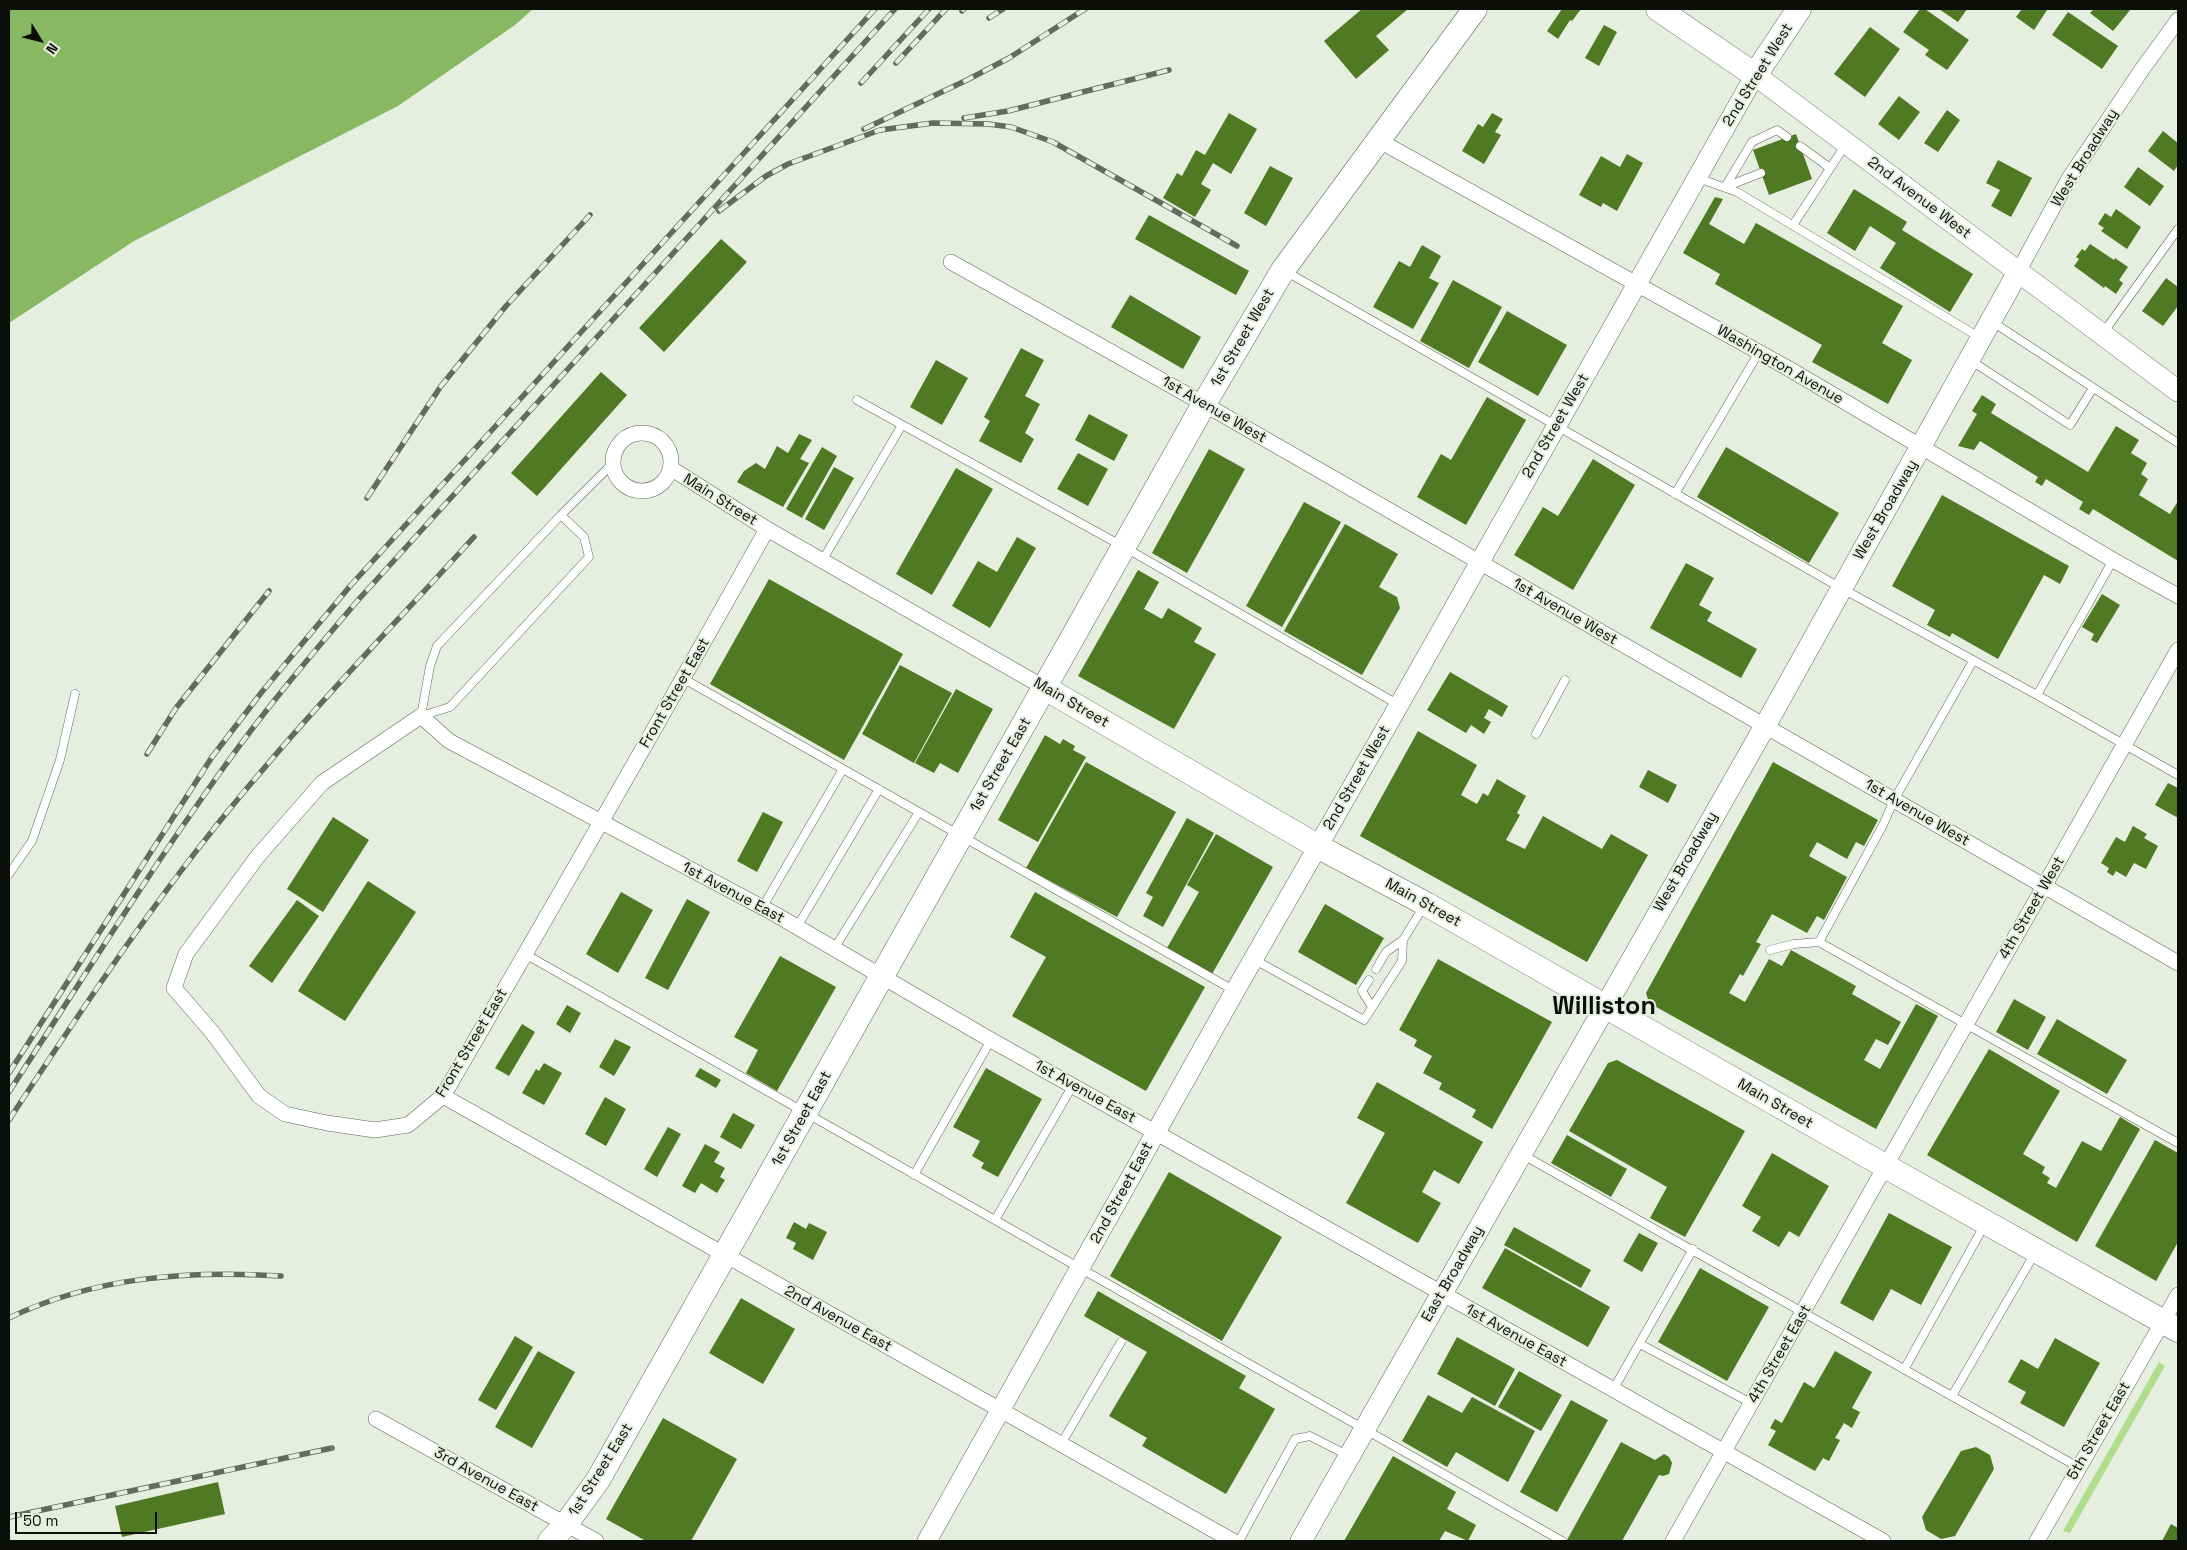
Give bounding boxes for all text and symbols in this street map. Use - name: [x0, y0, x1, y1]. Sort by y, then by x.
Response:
- north arrow: [15, 15, 65, 65]
- street label: 2nd Street West: [1719, 20, 1797, 130]
- text: N: [42, 40, 62, 58]
- street label: West Broadway: [2048, 106, 2122, 210]
- street label: 2nd Avenue West: [1864, 153, 1974, 243]
- street label: 1st Street West: [1207, 285, 1279, 391]
- street label: Washington Avenue: [1714, 321, 1846, 409]
- street label: 2nd Street West: [1519, 370, 1593, 482]
- street label: 1st Avenue West: [1158, 373, 1270, 447]
- street label: West Broadway: [1850, 457, 1922, 563]
- street label: Main Street: [680, 470, 760, 530]
- street label: 1st Avenue West: [1509, 575, 1621, 649]
- street label: Front Street East: [636, 635, 714, 751]
- street label: Main Street: [1030, 674, 1112, 732]
- street label: 1st Street East: [967, 715, 1035, 815]
- street label: 2nd Street West: [1320, 722, 1394, 834]
- street label: 1st Avenue West: [1861, 776, 1973, 850]
- street label: West Broadway: [1650, 809, 1722, 915]
- street label: 4th Street West: [1995, 854, 2069, 962]
- street label: 1st Avenue East: [679, 858, 787, 928]
- street label: Main Street: [1382, 875, 1464, 931]
- street label: Front Street East: [432, 985, 512, 1101]
- district label: Williston: [1552, 992, 1656, 1022]
- street label: 1st Avenue East: [1031, 1057, 1139, 1127]
- street label: 1st Street East: [768, 1068, 836, 1170]
- street label: Main Street: [1734, 1075, 1816, 1133]
- street label: 2nd Street East: [1087, 1139, 1157, 1247]
- street label: East Broadway: [1418, 1223, 1488, 1325]
- street label: 2nd Avenue East: [781, 1282, 895, 1356]
- street label: 1st Avenue East: [1462, 1301, 1570, 1371]
- street label: 4th Street East: [1745, 1302, 1815, 1406]
- street label: 5th Street East: [2064, 1379, 2134, 1483]
- street label: 1st Street East: [565, 1420, 637, 1520]
- street label: 3rd Avenue East: [431, 1444, 541, 1516]
- scale bar: [18, 1502, 160, 1534]
- text: 50 m: [23, 1511, 58, 1530]

